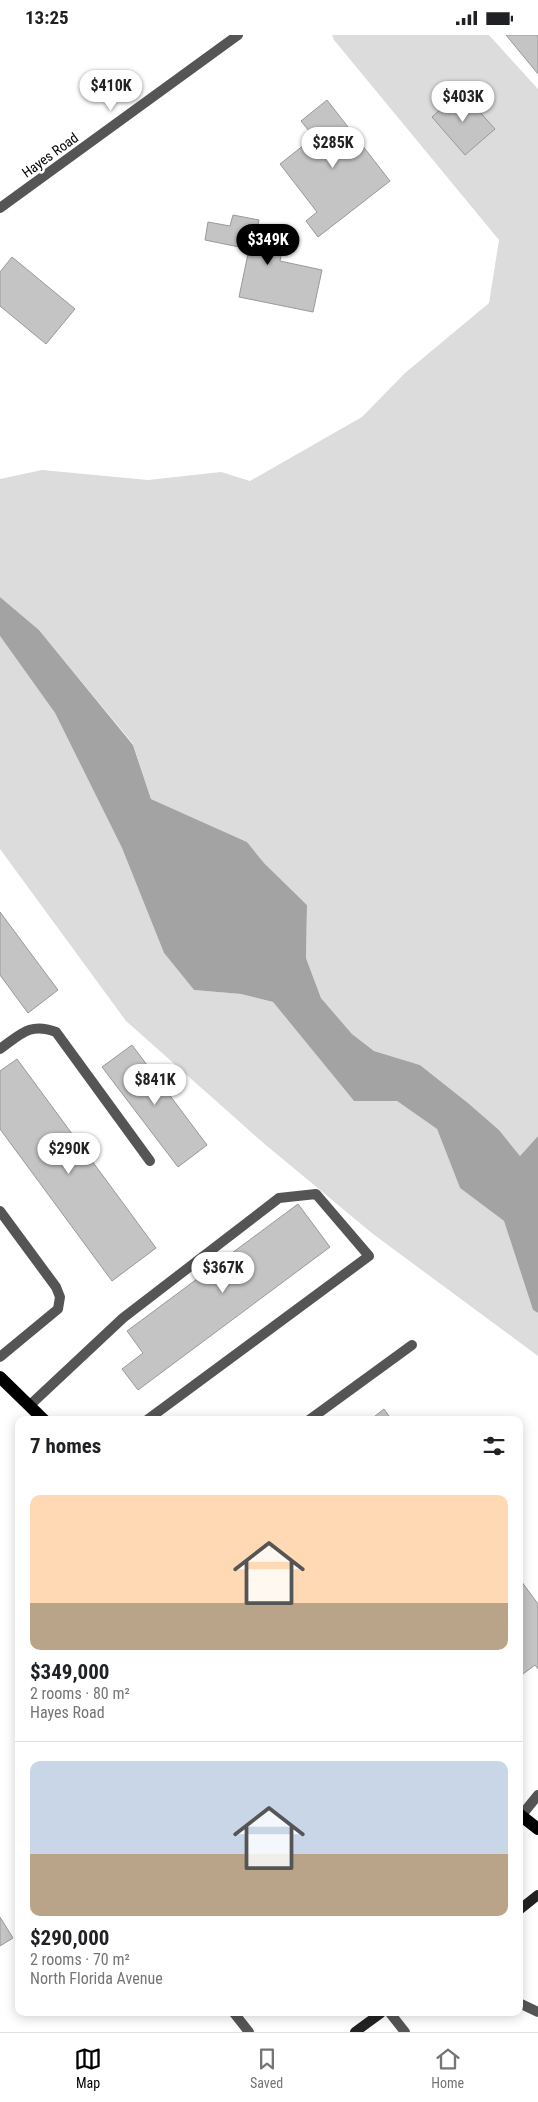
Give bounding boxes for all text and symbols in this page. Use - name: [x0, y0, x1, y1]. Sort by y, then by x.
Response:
- text: 13:25: [25, 6, 69, 29]
- pin: $410K: [76, 69, 146, 112]
- text: $410K: [90, 76, 132, 95]
- pin: $403K: [428, 81, 498, 123]
- text: $403K: [442, 87, 484, 106]
- pin: $285K: [298, 127, 368, 169]
- street label: Hayes Road: [19, 129, 81, 181]
- text: $285K: [312, 133, 354, 152]
- pin: $349K: [233, 223, 303, 266]
- text: $349K: [247, 230, 289, 249]
- pin: $841K: [120, 1063, 190, 1106]
- text: $841K: [134, 1070, 176, 1089]
- pin: $290K: [34, 1133, 104, 1175]
- text: $290K: [48, 1139, 90, 1158]
- pin: $367K: [188, 1251, 258, 1294]
- text: $367K: [202, 1258, 244, 1277]
- icon: filters: [480, 1432, 508, 1460]
- text: 7 homes: [30, 1434, 101, 1458]
- icon: home: [224, 1528, 314, 1618]
- text: $349,000: [30, 1660, 109, 1684]
- text: 2 rooms · 80 m²: [30, 1684, 130, 1703]
- text: Hayes Road: [30, 1703, 105, 1722]
- icon: home: [224, 1793, 314, 1883]
- text: $290,000: [30, 1926, 109, 1950]
- text: 2 rooms · 70 m²: [30, 1950, 130, 1969]
- text: North Florida Avenue: [30, 1969, 163, 1988]
- tab: Map: [74, 2045, 102, 2091]
- tab: Saved: [250, 2045, 283, 2091]
- tab: Home: [431, 2045, 464, 2091]

